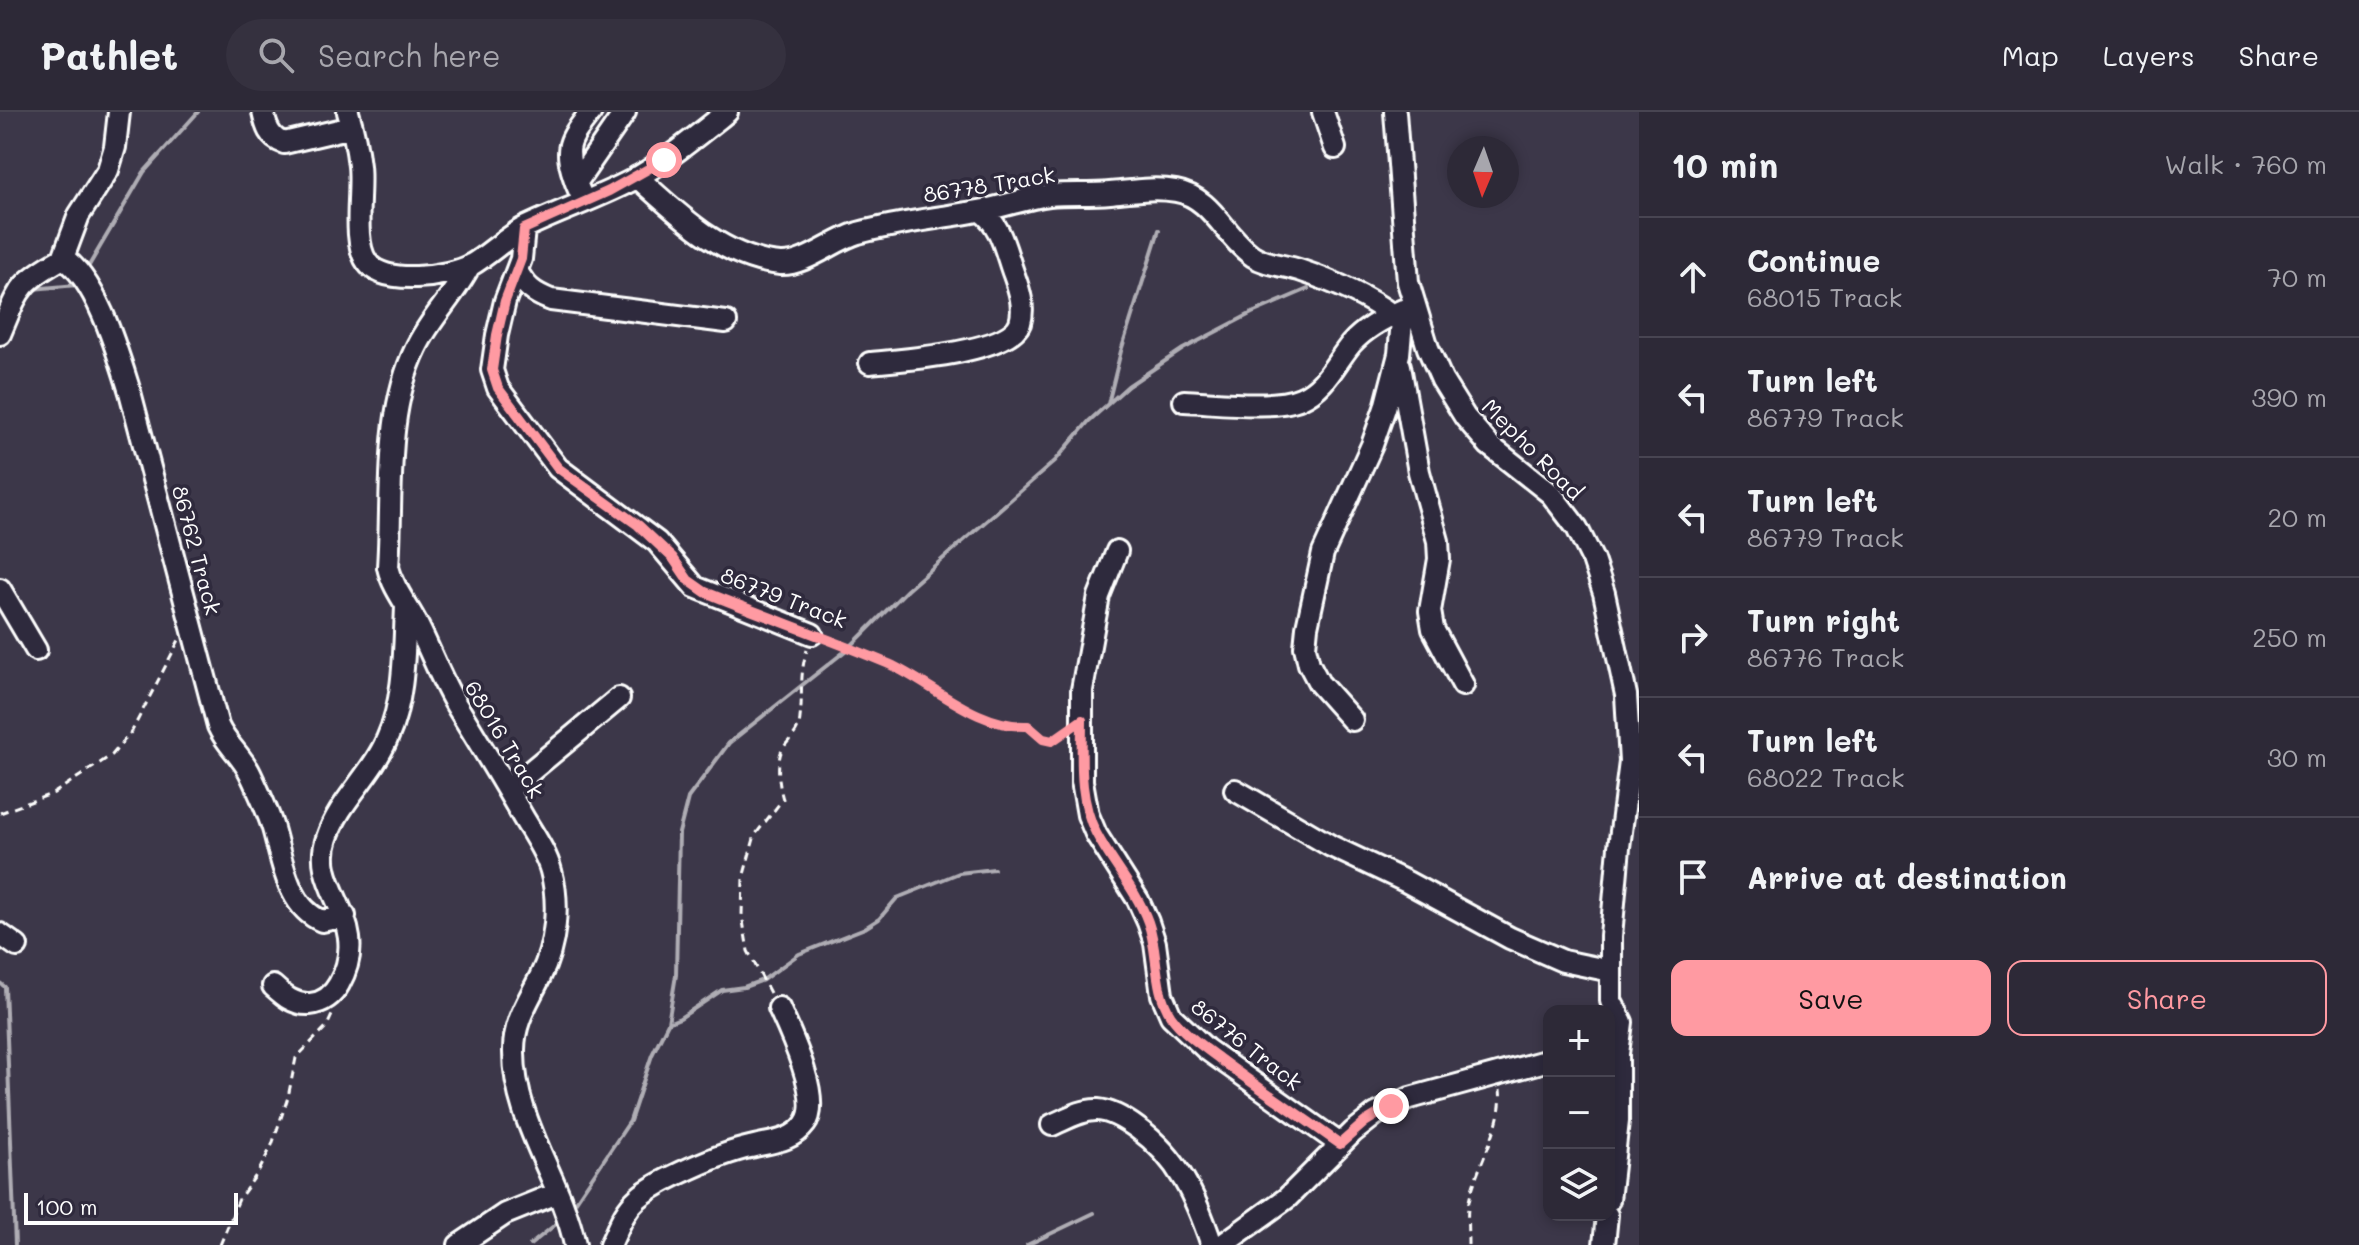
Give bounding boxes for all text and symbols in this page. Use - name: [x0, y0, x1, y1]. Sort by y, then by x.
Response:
- search box: [226, 19, 786, 91]
- text: Pathlet: [40, 30, 178, 80]
- icon: search: [254, 33, 298, 77]
- text: Search here: [318, 35, 501, 75]
- text: Map: [2002, 37, 2059, 73]
- text: Layers: [2103, 37, 2195, 73]
- text: Share: [2239, 37, 2319, 73]
- north arrow: [1447, 136, 1519, 208]
- route start: [646, 142, 682, 178]
- text: 10 min: [1671, 142, 1778, 187]
- text: Walk · 760 m: [2164, 147, 2327, 181]
- street label: 86778 Track: [921, 159, 1057, 209]
- text: Continue: [1747, 240, 1880, 280]
- icon: ahead: [1671, 255, 1715, 299]
- text: 70 m: [2267, 260, 2327, 294]
- text: 68015 Track: [1747, 280, 1902, 314]
- text: Turn left: [1747, 360, 1878, 400]
- icon: left: [1671, 375, 1715, 419]
- text: 390 m: [2251, 380, 2327, 414]
- street label: Mepho Road: [1476, 392, 1590, 506]
- text: 86779 Track: [1747, 400, 1904, 434]
- text: Turn left: [1747, 480, 1878, 520]
- street label: 86762 Track: [166, 482, 228, 618]
- icon: left: [1671, 495, 1715, 539]
- text: 20 m: [2267, 500, 2327, 534]
- text: 86779 Track: [1747, 520, 1904, 554]
- street label: 86779 Track: [717, 560, 851, 634]
- text: Turn right: [1747, 600, 1900, 640]
- icon: right: [1671, 615, 1715, 659]
- text: 250 m: [2252, 620, 2327, 654]
- text: 86776 Track: [1747, 640, 1904, 674]
- street label: 68016 Track: [459, 675, 551, 803]
- text: Turn left: [1747, 720, 1878, 760]
- icon: left: [1671, 735, 1715, 779]
- text: 30 m: [2267, 740, 2327, 774]
- text: 68022 Track: [1747, 760, 1905, 794]
- icon: arrive: [1671, 855, 1715, 899]
- text: Arrive at destination: [1747, 857, 2067, 897]
- button: Save: [1671, 960, 1991, 1036]
- button: Share: [2007, 960, 2327, 1036]
- street label: 86776 Track: [1186, 992, 1308, 1096]
- map controls: [1543, 1005, 1615, 1221]
- button: +: [1543, 1005, 1615, 1077]
- button: −: [1543, 1077, 1615, 1149]
- route end: [1373, 1088, 1409, 1124]
- button: layers: [1543, 1149, 1615, 1221]
- scale bar: [24, 1189, 238, 1225]
- text: 100 m: [36, 1192, 98, 1221]

